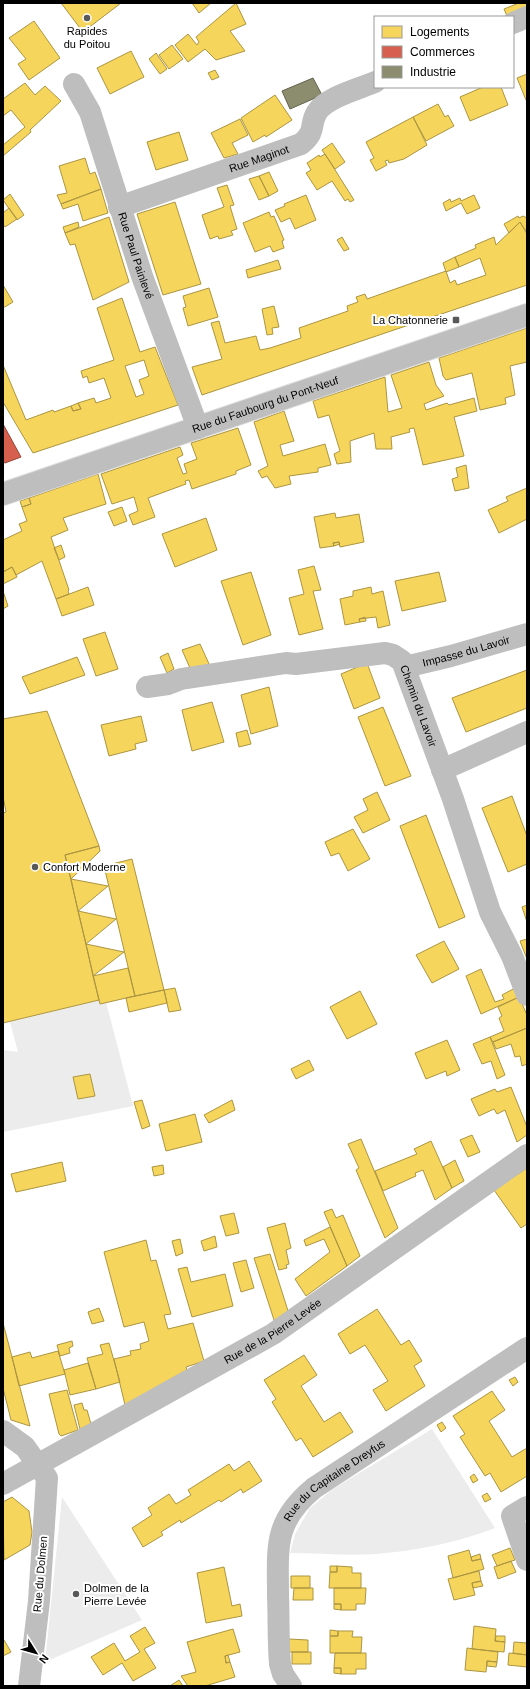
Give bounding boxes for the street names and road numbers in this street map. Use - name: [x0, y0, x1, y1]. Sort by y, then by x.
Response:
- street label: Rue Maginot: [227, 143, 290, 174]
- street label: Rue Paul Painlevé: [116, 211, 156, 301]
- street label: Rue du Faubourg du Pont-Neuf: [190, 374, 341, 435]
- street label: Impasse du Lavoir: [421, 633, 511, 669]
- street label: Chemin du Lavoir: [398, 663, 439, 749]
- street label: Rue de la Pierre Levée: [222, 1296, 323, 1366]
- street label: Rue du Capitaine Dreyfus: [281, 1437, 387, 1523]
- street label: Rue du Dolmen: [31, 1535, 49, 1613]

